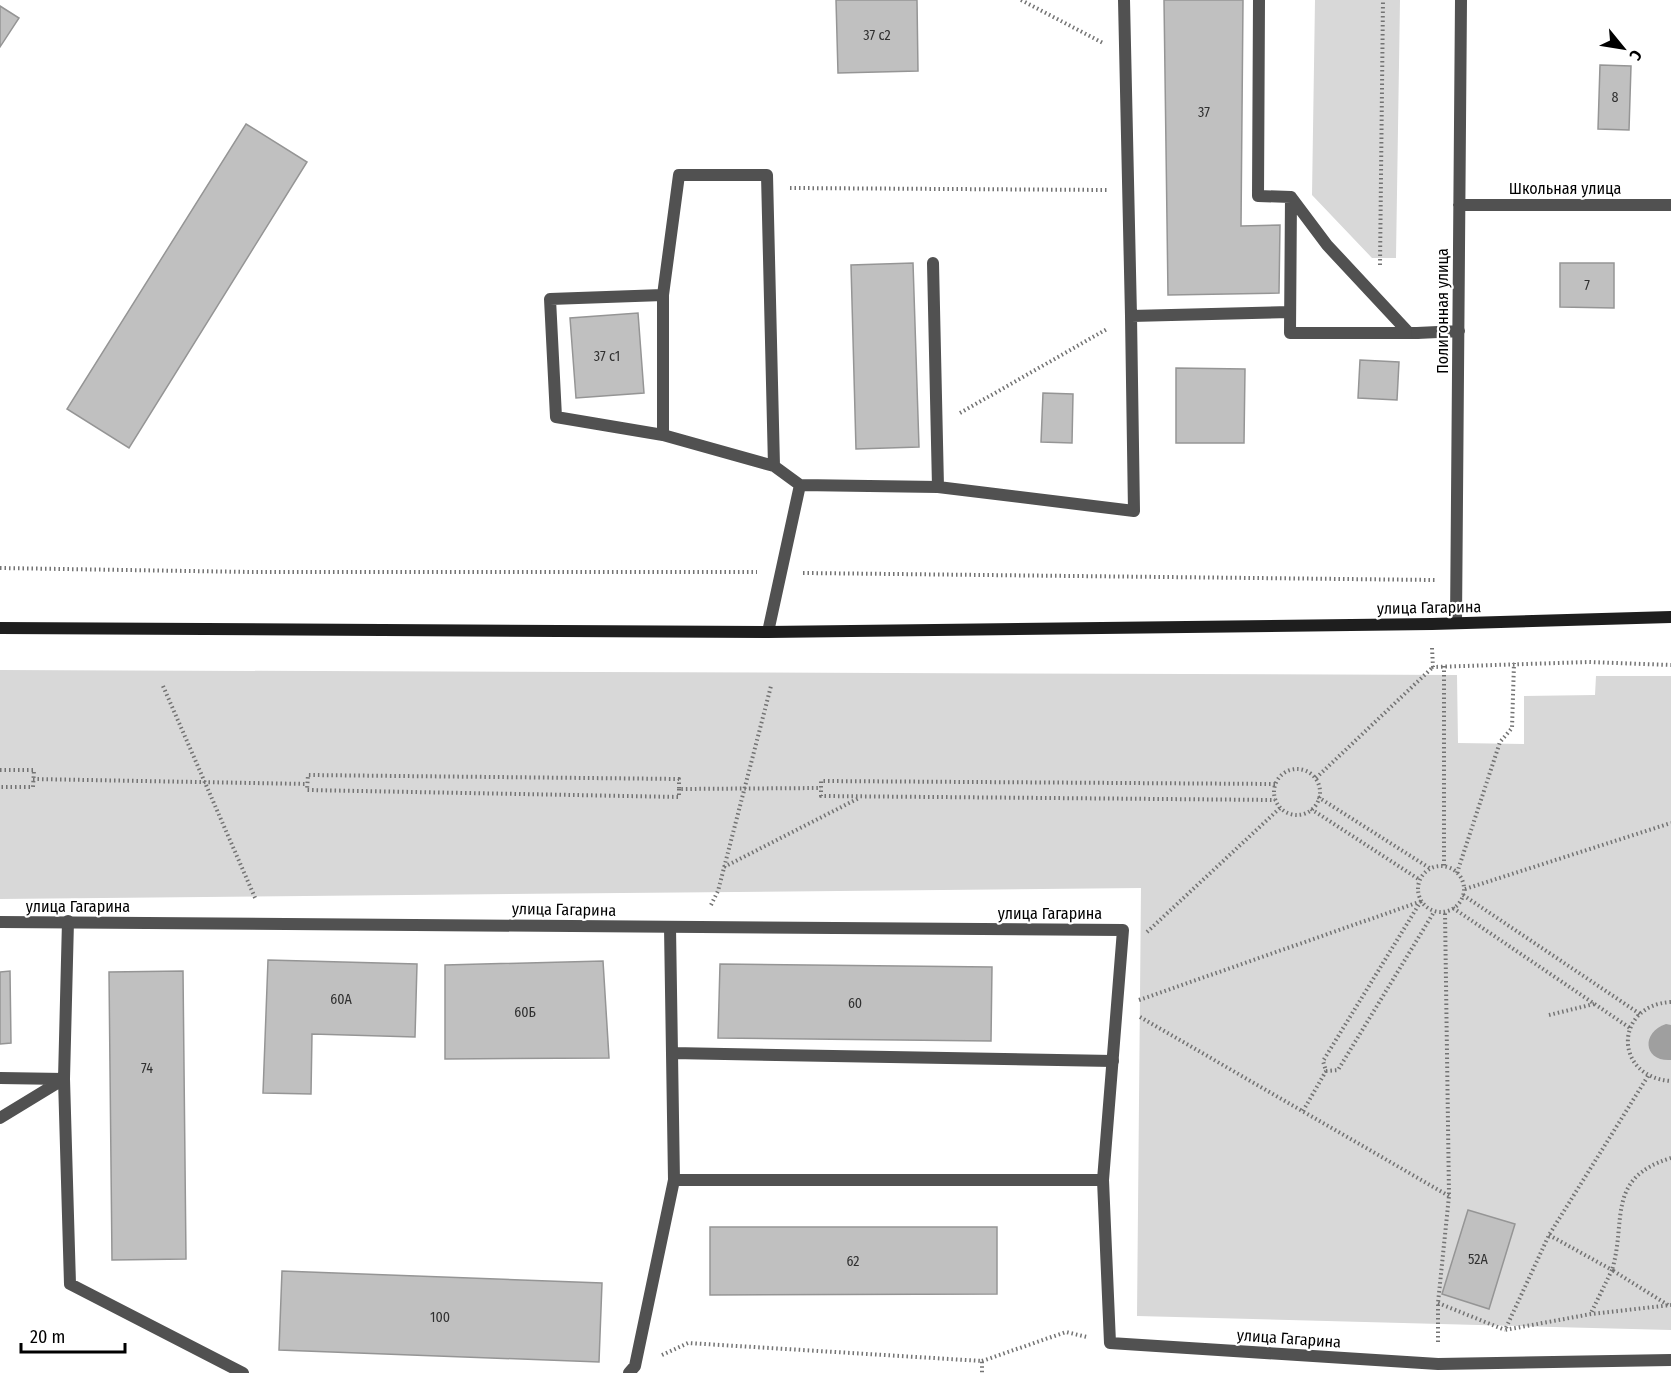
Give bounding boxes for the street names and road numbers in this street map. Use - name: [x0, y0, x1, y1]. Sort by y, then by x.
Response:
- street label: Школьная улица: [1509, 179, 1621, 198]
- street label: Полигонная улица: [1433, 248, 1452, 374]
- street label: улица Гагарина: [1377, 597, 1481, 618]
- street label: улица Гагарина: [26, 897, 130, 916]
- street label: улица Гагарина: [512, 899, 616, 920]
- street label: улица Гагарина: [998, 904, 1102, 923]
- street label: улица Гагарина: [1236, 1325, 1342, 1352]

